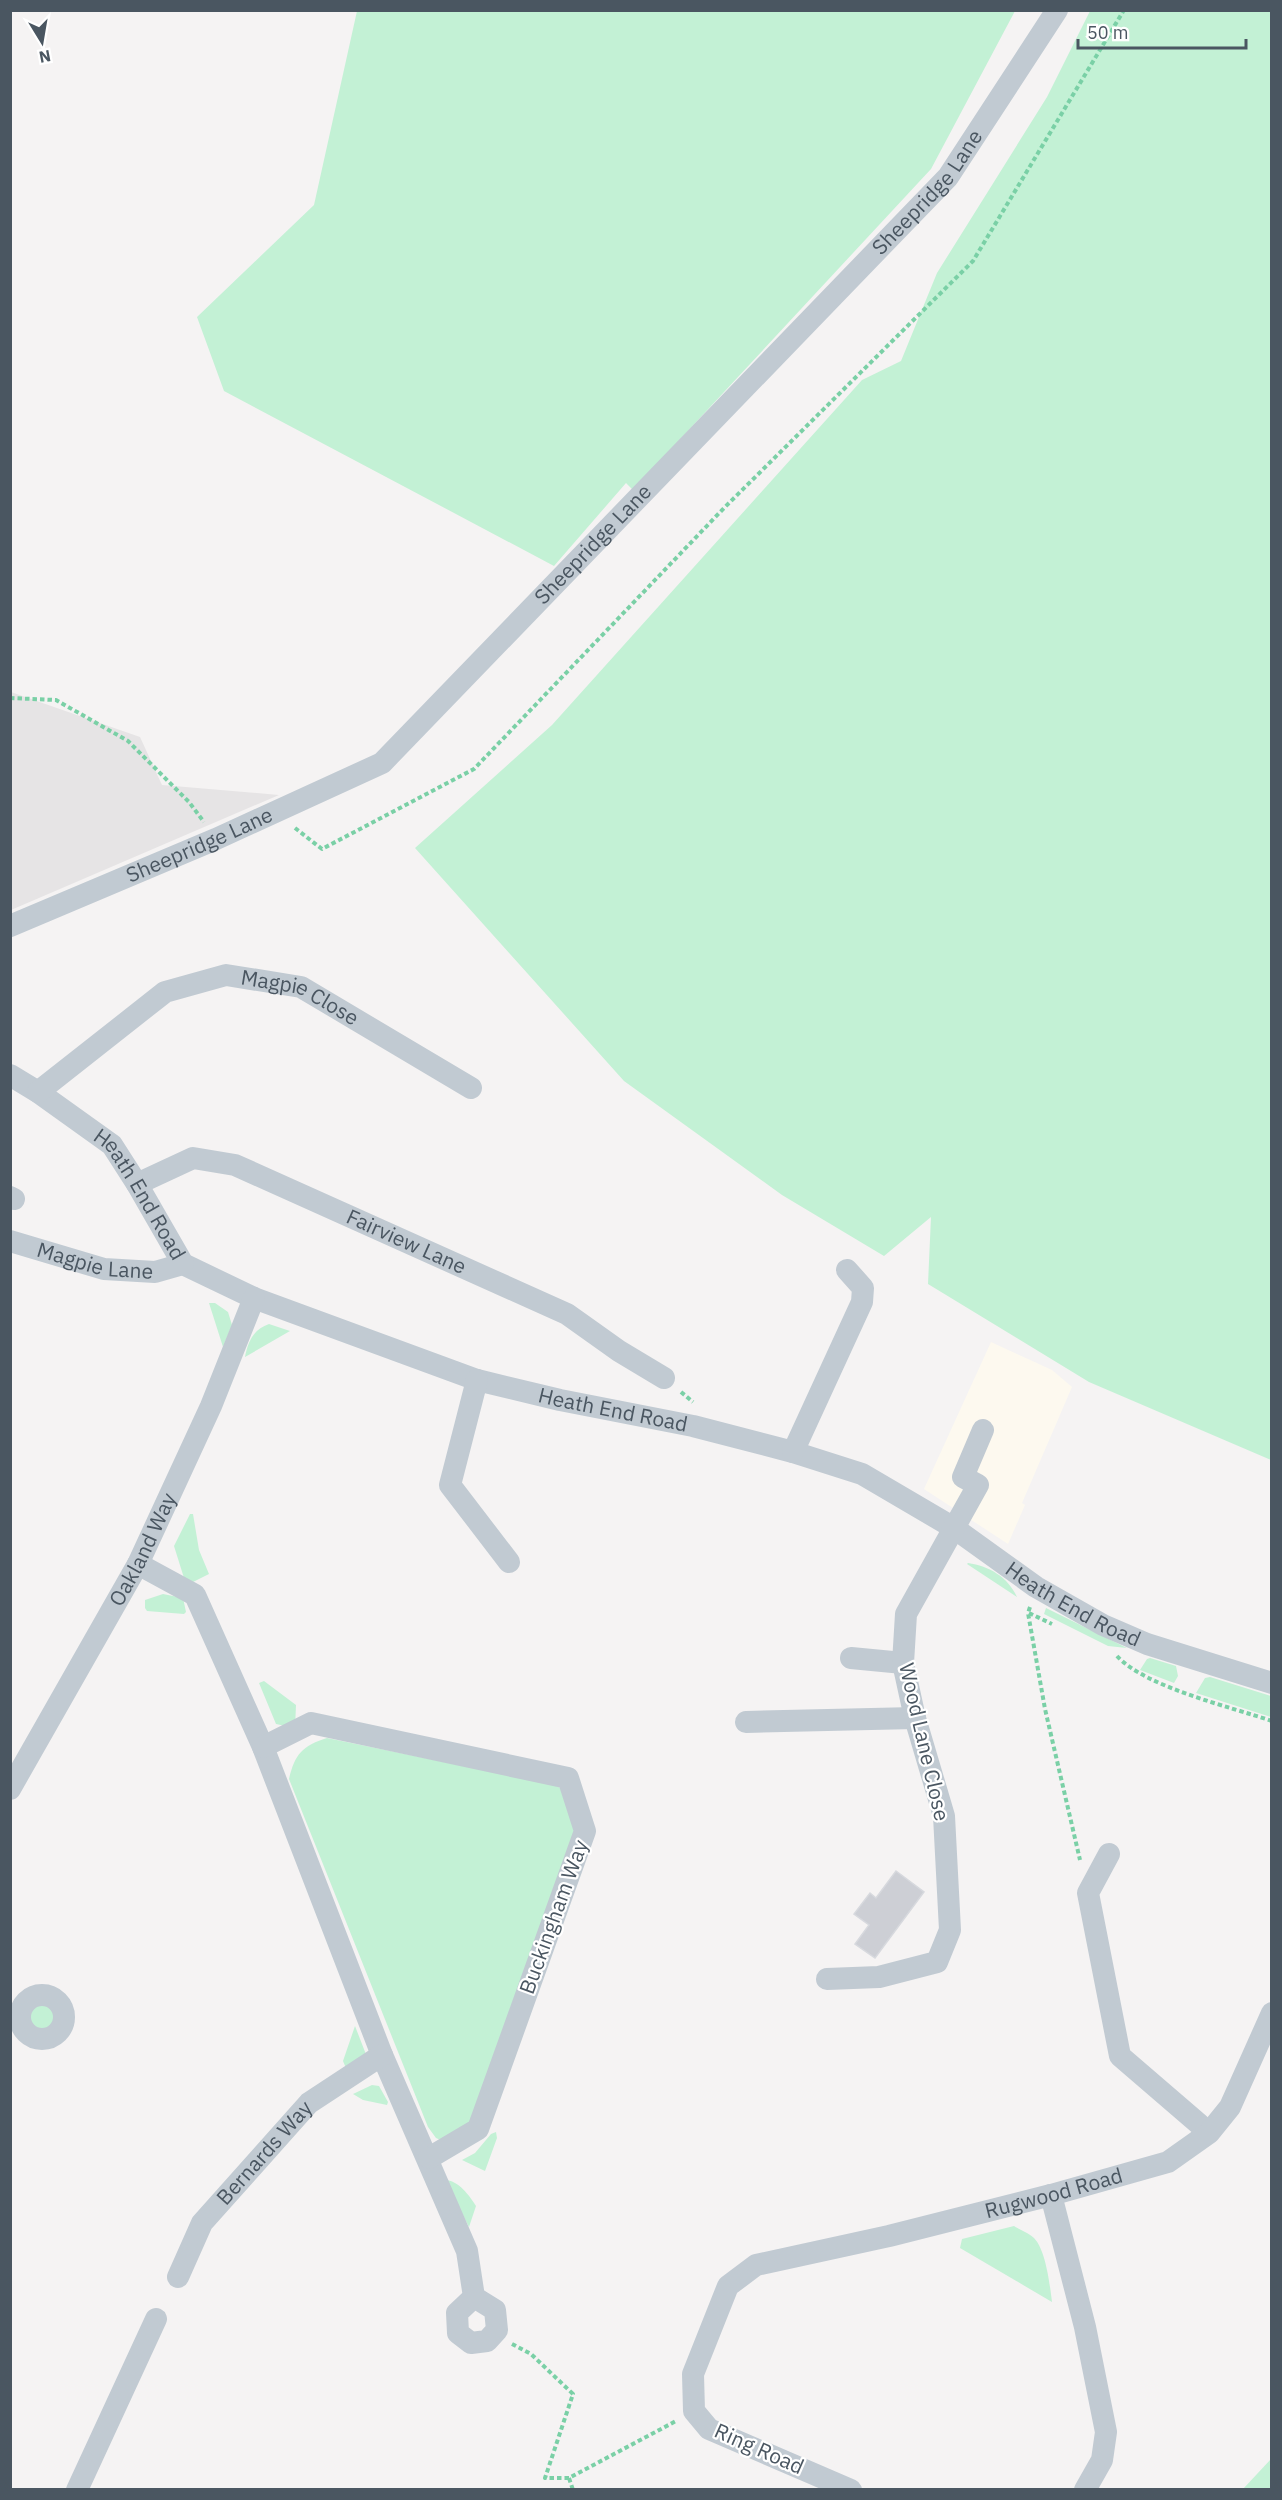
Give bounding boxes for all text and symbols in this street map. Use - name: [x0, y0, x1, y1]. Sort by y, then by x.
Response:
- north arrow: [12, 12, 72, 72]
- scale bar: [1078, 12, 1246, 50]
- text: 50 m: [1087, 21, 1129, 44]
- text: N: [37, 46, 52, 68]
- street label: Sheepridge Lane: [865, 124, 988, 260]
- street label: Sheepridge Lane: [528, 478, 657, 610]
- street label: Sheepridge Lane: [122, 800, 277, 888]
- street label: Magpie Close: [239, 963, 364, 1031]
- street label: Heath End Road: [89, 1121, 193, 1265]
- street label: Fairview Lane: [342, 1202, 471, 1280]
- street label: Magpie Lane: [34, 1235, 154, 1285]
- street label: Heath End Road: [536, 1380, 690, 1438]
- street label: Oakland Way: [102, 1488, 182, 1611]
- street label: Heath End Road: [1000, 1554, 1145, 1653]
- street label: Wood Lane Close: [893, 1660, 957, 1824]
- street label: Buckingham Way: [512, 1835, 594, 1998]
- street label: Bernards Way: [210, 2094, 318, 2211]
- street label: Rugwood Road: [982, 2161, 1126, 2224]
- street label: Ring Road: [710, 2416, 808, 2480]

